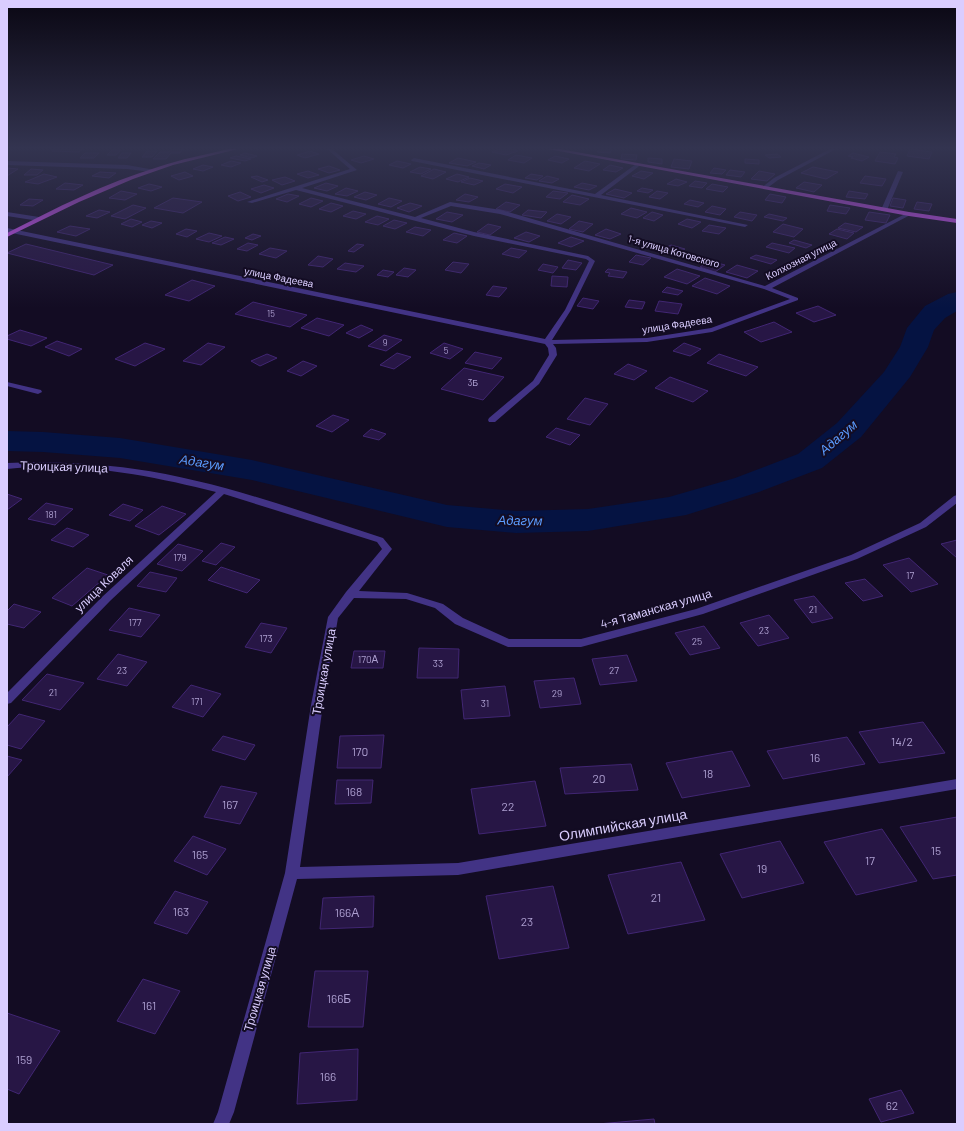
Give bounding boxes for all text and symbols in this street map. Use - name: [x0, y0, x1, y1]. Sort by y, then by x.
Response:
- street label: 1-я улица Котовского: [627, 232, 722, 270]
- street label: Колхозная улица: [764, 236, 839, 282]
- street label: улица Фадеева: [243, 264, 315, 290]
- house number: 15: [267, 308, 275, 319]
- street label: улица Фадеева: [641, 313, 713, 335]
- house number: 9: [383, 337, 388, 348]
- house number: 5: [444, 345, 449, 356]
- house number: 3Б: [468, 377, 478, 388]
- water label: Адагум: [815, 416, 860, 458]
- water label: Адагум: [178, 450, 226, 473]
- street label: Троицкая улица: [20, 457, 108, 476]
- house number: 181: [45, 508, 57, 520]
- water label: Адагум: [496, 512, 543, 528]
- house number: 179: [173, 551, 187, 563]
- street label: улица Коваля: [71, 552, 136, 615]
- house number: 17: [906, 569, 914, 581]
- street label: 4-я Таманская улица: [598, 585, 714, 632]
- house number: 21: [809, 603, 817, 615]
- house number: 177: [129, 616, 142, 628]
- house number: 23: [759, 624, 769, 636]
- street label: Троицкая улица: [309, 627, 339, 716]
- house number: 173: [259, 632, 273, 644]
- house number: 25: [692, 635, 702, 647]
- house number: 170А: [358, 653, 379, 665]
- house number: 33: [433, 657, 443, 669]
- house number: 23: [117, 664, 127, 676]
- house number: 27: [609, 664, 619, 676]
- house number: 21: [49, 686, 57, 698]
- house number: 29: [552, 687, 562, 699]
- house number: 171: [191, 695, 203, 707]
- house number: 31: [481, 697, 489, 709]
- house number: 14/2: [891, 734, 913, 748]
- house number: 170: [352, 744, 368, 758]
- house number: 16: [810, 750, 820, 764]
- house number: 18: [703, 766, 713, 780]
- house number: 20: [592, 771, 606, 785]
- house number: 168: [346, 784, 362, 798]
- house number: 167: [222, 797, 238, 811]
- house number: 22: [502, 799, 514, 813]
- street label: Олимпийская улица: [558, 805, 688, 844]
- house number: 15: [931, 843, 941, 857]
- house number: 165: [192, 847, 208, 861]
- house number: 17: [865, 853, 875, 867]
- house number: 19: [757, 861, 767, 875]
- house number: 21: [651, 890, 661, 904]
- house number: 163: [173, 904, 189, 918]
- house number: 166А: [335, 905, 359, 919]
- house number: 23: [521, 914, 533, 928]
- street label: Троицкая улица: [240, 944, 279, 1033]
- house number: 166Б: [327, 991, 351, 1005]
- house number: 161: [142, 998, 156, 1012]
- house number: 159: [16, 1052, 32, 1066]
- house number: 166: [320, 1069, 336, 1083]
- house number: 62: [886, 1098, 898, 1112]

